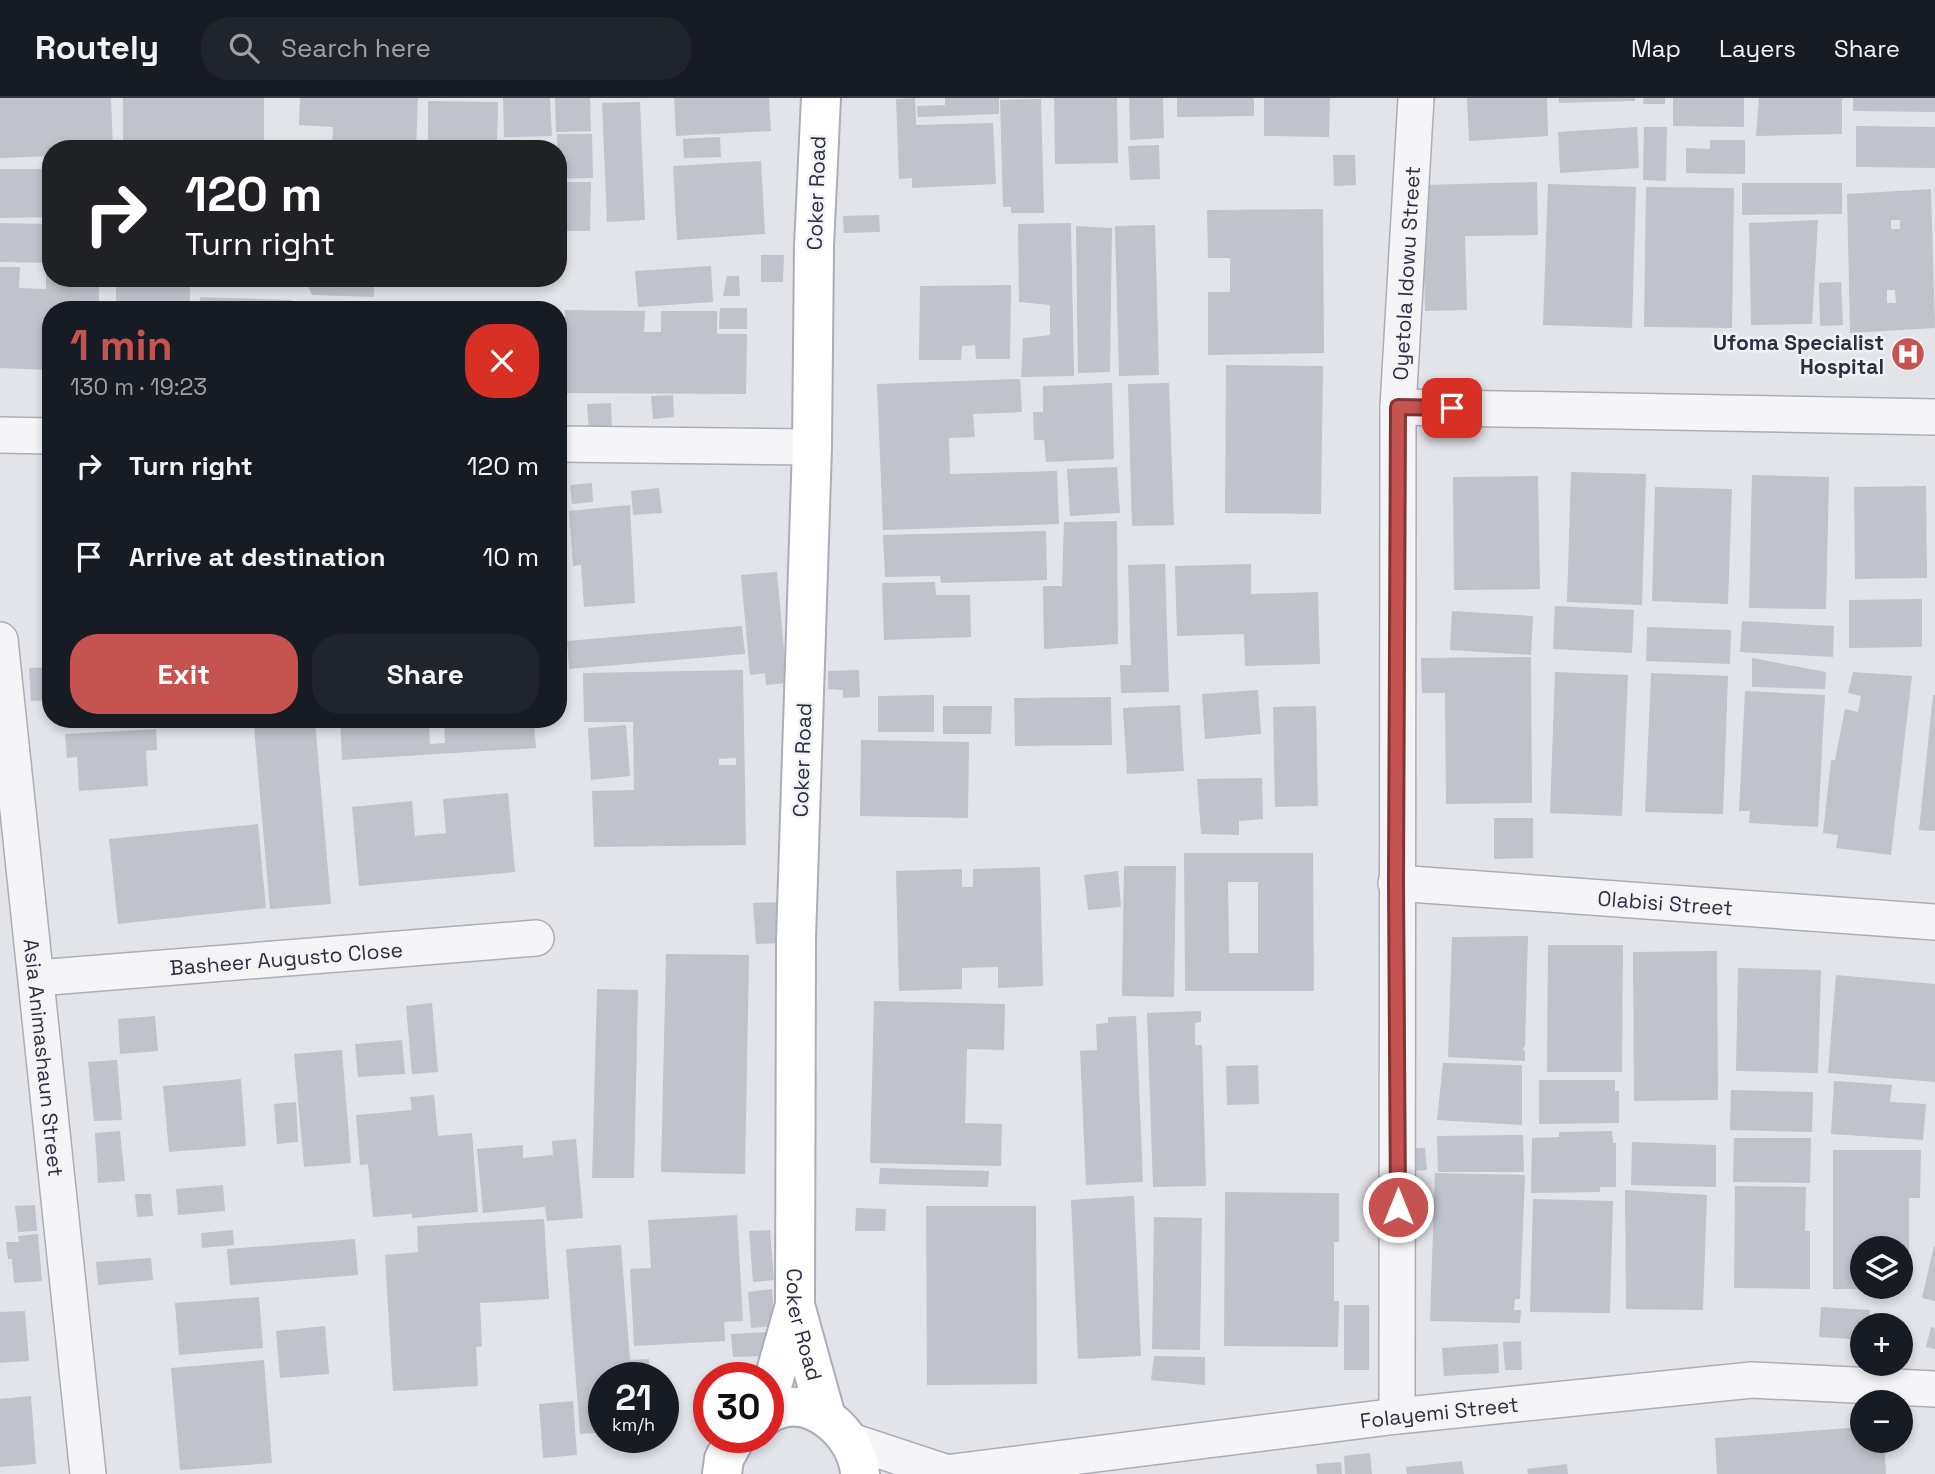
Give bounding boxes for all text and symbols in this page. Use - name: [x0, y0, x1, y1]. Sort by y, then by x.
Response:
- search box: [201, 17, 691, 80]
- text: Routely: [35, 27, 159, 69]
- icon: search: [225, 29, 263, 67]
- text: Search here: [281, 31, 431, 65]
- text: Map: [1631, 33, 1681, 64]
- text: Layers: [1719, 33, 1796, 64]
- text: Share: [1834, 33, 1900, 64]
- street label: Coker Road: [801, 135, 831, 251]
- text: 120 m: [185, 163, 322, 225]
- street label: Oyetola Idowu Street: [1386, 165, 1426, 381]
- icon: right: [70, 168, 161, 259]
- text: Turn right: [185, 224, 335, 264]
- text: 1 min: [70, 319, 173, 372]
- button: close: [465, 324, 539, 398]
- place label: Ufoma Specialist Hospital: [1713, 329, 1884, 380]
- hospital icon: Ufoma Specialist Hospital: [1889, 335, 1927, 373]
- text: 130 m · 19:23: [70, 372, 207, 402]
- pin: [1422, 378, 1482, 438]
- icon: arrive: [1433, 389, 1471, 427]
- icon: right: [70, 447, 108, 485]
- text: Turn right: [129, 449, 253, 483]
- text: 120 m: [467, 449, 539, 483]
- icon: arrive: [70, 538, 108, 576]
- text: Arrive at destination: [129, 540, 386, 574]
- text: 10 m: [482, 540, 539, 574]
- button: Exit: [70, 634, 298, 714]
- button: Share: [312, 634, 539, 714]
- street label: Coker Road: [787, 702, 817, 818]
- street label: Olabisi Street: [1597, 884, 1734, 921]
- street label: Basheer Augusto Close: [169, 935, 404, 981]
- street label: Asia Animashaun Street: [18, 937, 70, 1178]
- position arrow: [1361, 1170, 1435, 1244]
- map controls: [1850, 1236, 1913, 1453]
- button: layers: [1850, 1236, 1913, 1299]
- street label: Coker Road: [781, 1268, 829, 1384]
- button: +: [1850, 1313, 1913, 1376]
- speed limit sign: 30: [693, 1362, 784, 1453]
- text: 21: [615, 1376, 652, 1420]
- street label: Folayemi Street: [1358, 1390, 1520, 1434]
- button: −: [1850, 1390, 1913, 1453]
- text: km/h: [612, 1413, 655, 1436]

